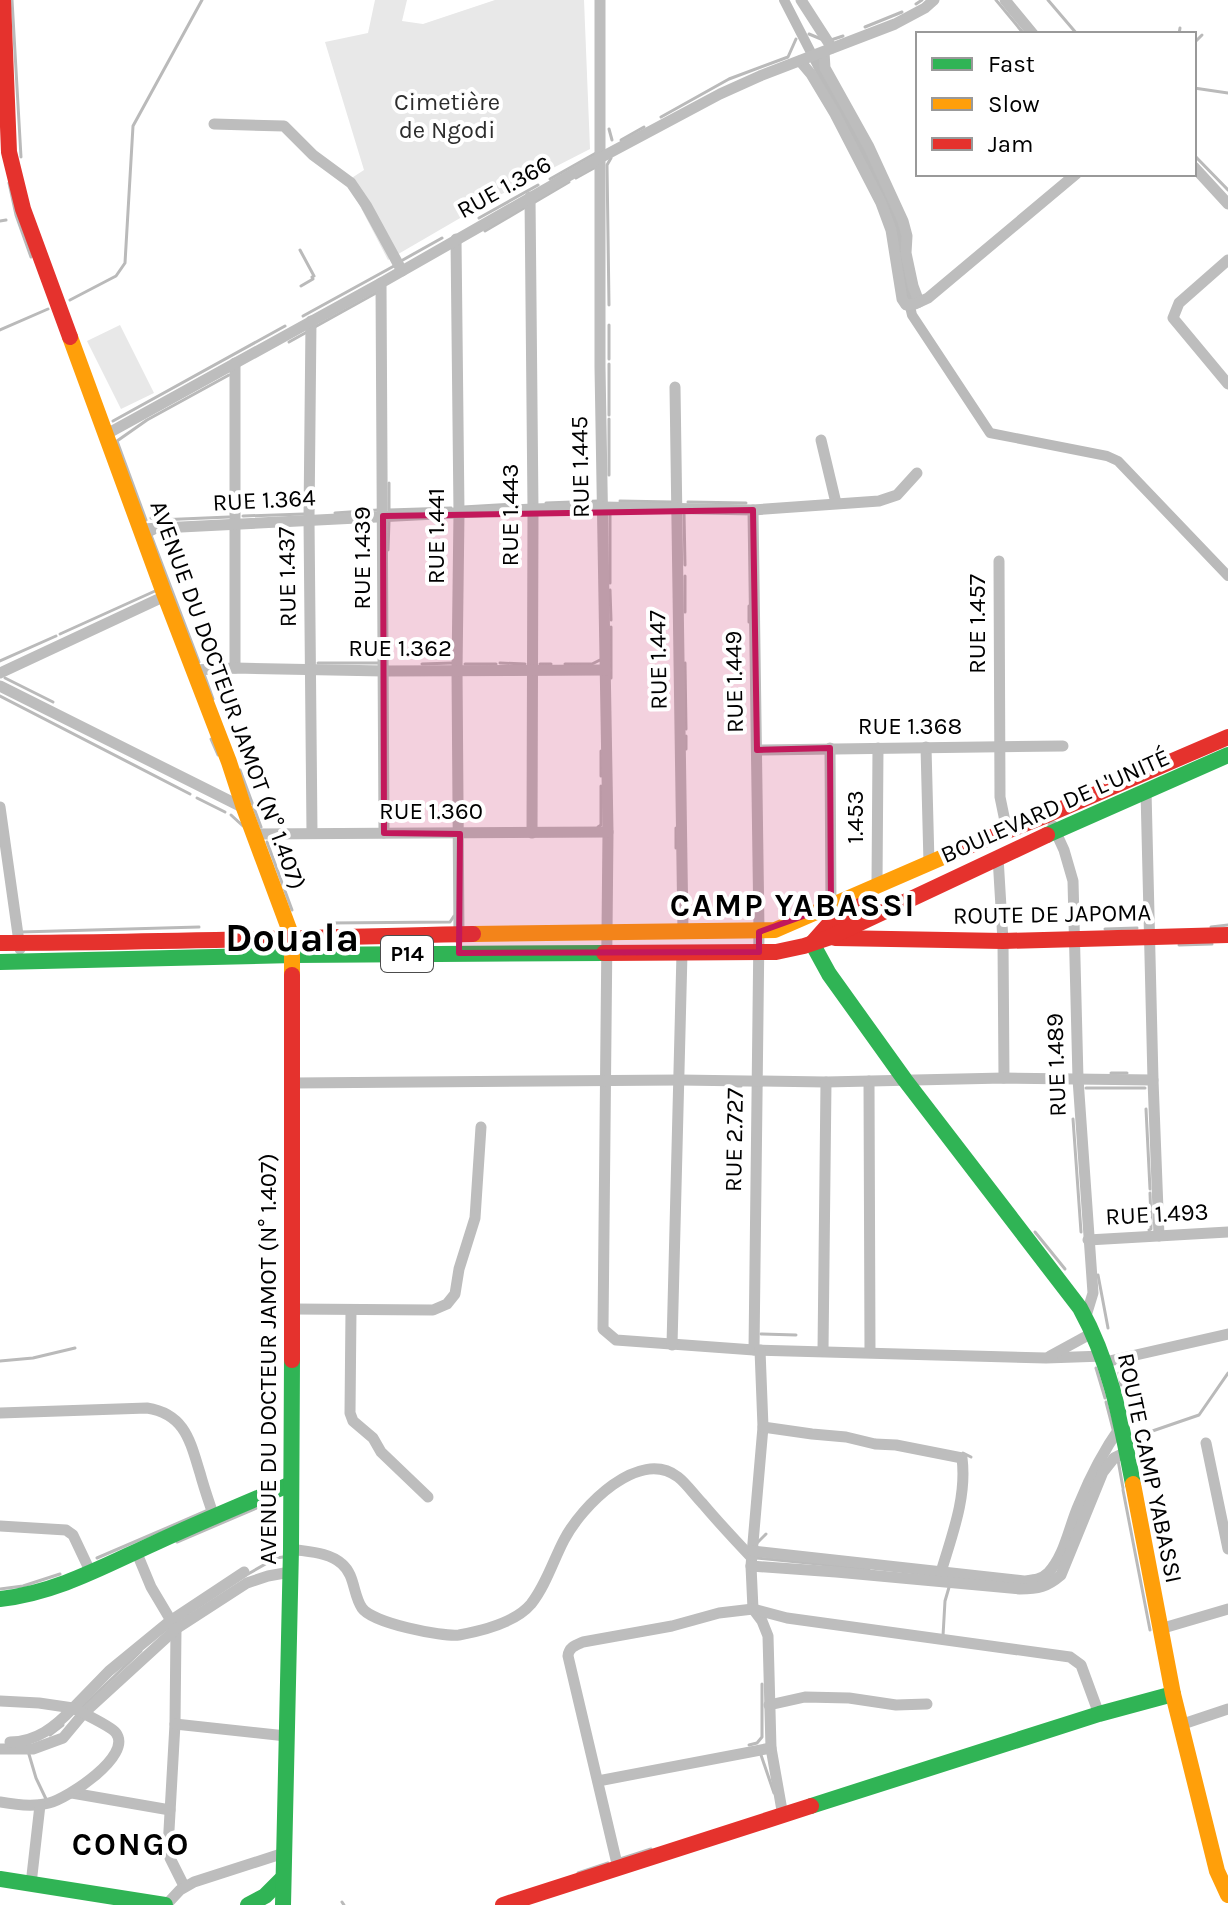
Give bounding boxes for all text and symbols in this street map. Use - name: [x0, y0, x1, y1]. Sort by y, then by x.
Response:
- legend: [916, 32, 1196, 176]
- text: Fast: [988, 50, 1035, 78]
- park label: Cimetière de Ngodi: [394, 88, 500, 144]
- text: Slow: [988, 90, 1040, 118]
- text: Jam: [988, 130, 1033, 158]
- street label: RUE 1.366: [452, 150, 556, 224]
- street label: RUE 1.445: [565, 416, 595, 518]
- street label: RUE 1.443: [496, 464, 524, 566]
- street label: RUE 1.364: [212, 483, 316, 517]
- street label: RUE 1.441: [422, 488, 450, 584]
- street label: AVENUE DU DOCTEUR JAMOT (N° 1.407): [144, 497, 312, 893]
- street label: RUE 1.439: [348, 506, 376, 610]
- street label: RUE 1.437: [272, 526, 302, 628]
- street label: RUE 1.457: [963, 574, 991, 674]
- street label: RUE 1.447: [643, 610, 673, 710]
- street label: RUE 1.449: [719, 631, 749, 733]
- street label: RUE 1.362: [348, 634, 452, 662]
- street label: RUE 1.368: [858, 712, 962, 740]
- street label: BOULEVARD DE L'UNITÉ: [936, 742, 1174, 869]
- street label: 1.453: [841, 790, 869, 844]
- street label: RUE 1.360: [379, 797, 483, 825]
- district label: CAMP YABASSI: [670, 887, 916, 924]
- street label: ROUTE DE JAPOMA: [953, 898, 1152, 930]
- district label: Douala: [225, 914, 359, 961]
- road number: P14: [381, 936, 433, 972]
- street label: RUE 1.489: [1040, 1013, 1072, 1117]
- street label: RUE 2.727: [719, 1088, 749, 1192]
- street label: AVENUE DU DOCTEUR JAMOT (N° 1.407): [254, 1153, 282, 1565]
- street label: RUE 1.493: [1105, 1197, 1209, 1231]
- street label: ROUTE CAMP YABASSI: [1112, 1350, 1188, 1586]
- district label: CONGO: [72, 1826, 190, 1863]

